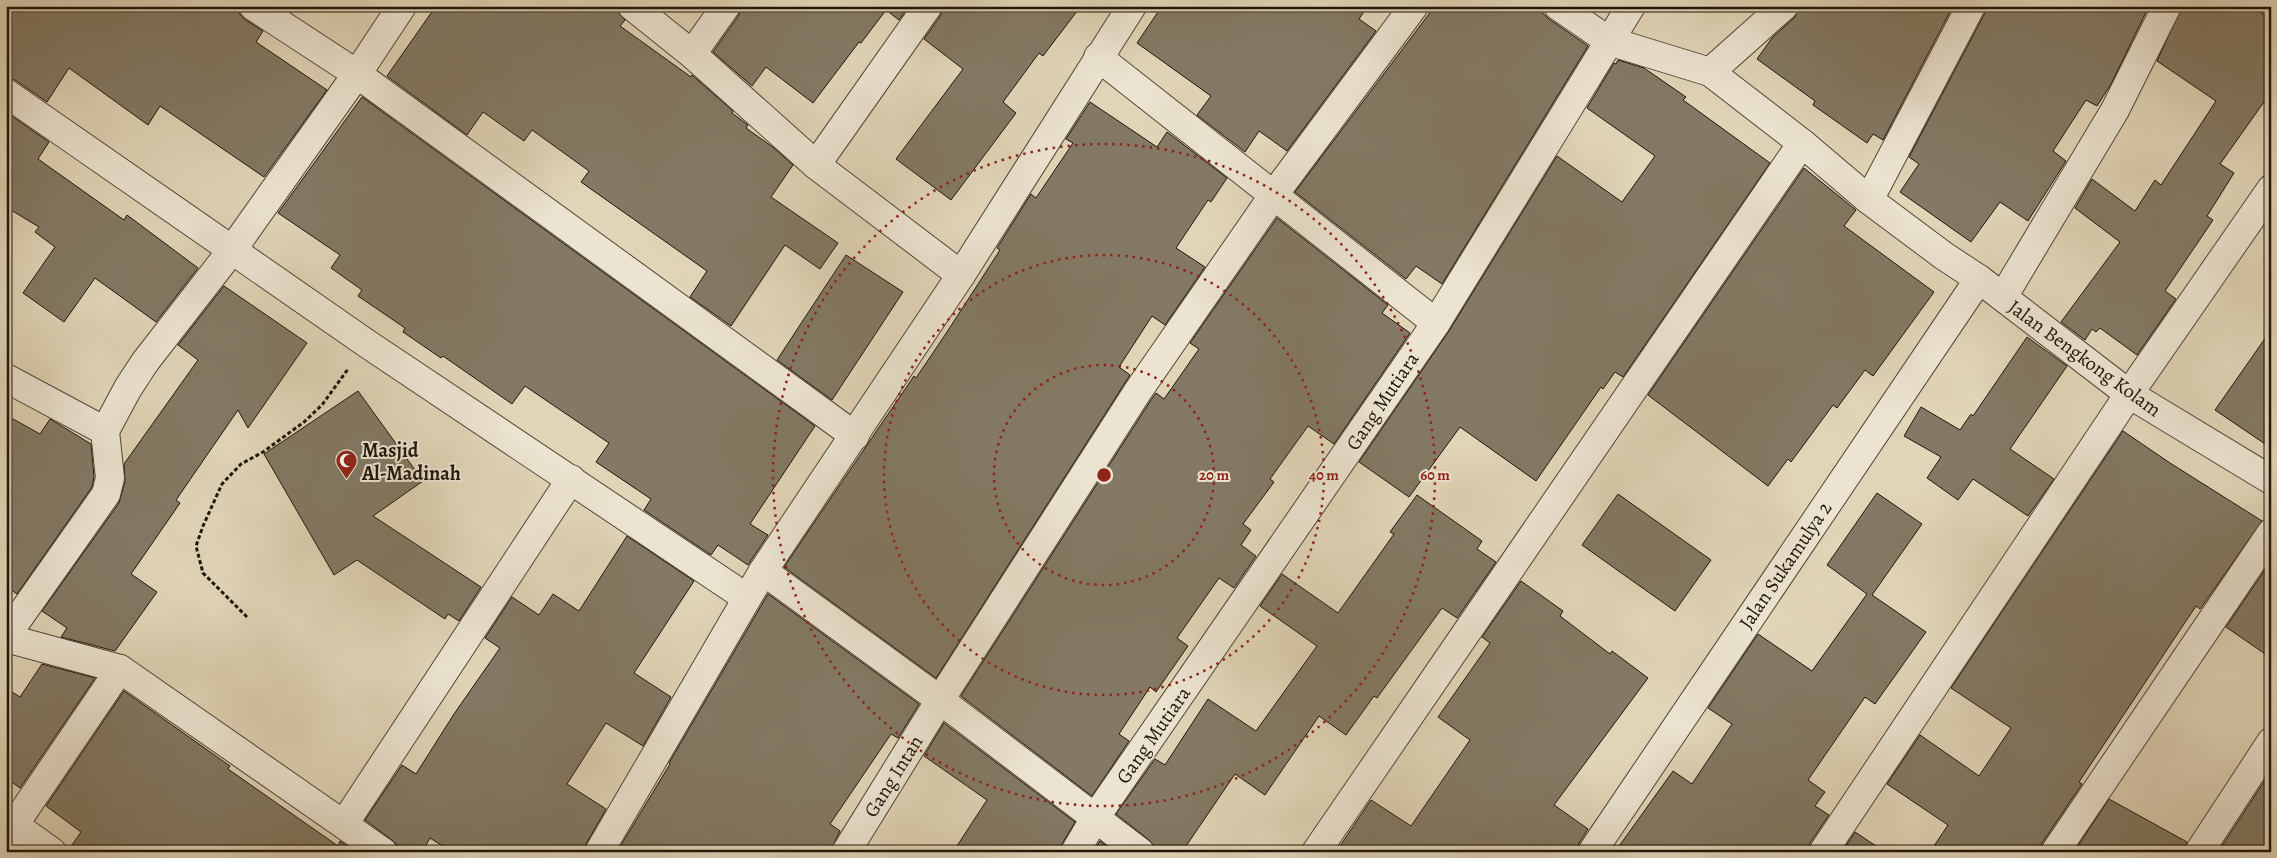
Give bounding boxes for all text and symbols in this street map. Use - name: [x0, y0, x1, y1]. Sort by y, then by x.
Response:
- street label: Jalan Bengkong Kolam: [2003, 294, 2167, 423]
- street label: Gang Mutiara: [1340, 346, 1426, 456]
- place label: Masjid Al-Madinah: [361, 437, 461, 487]
- mosque icon: Masjid Al-Madinah: [334, 449, 358, 480]
- text: 20 m: [1199, 465, 1229, 485]
- text: 40 m: [1309, 465, 1339, 485]
- text: 60 m: [1420, 465, 1450, 485]
- centre of rings: [1095, 466, 1113, 484]
- street label: Jalan Sukamulya 2: [1733, 496, 1838, 634]
- street label: Gang Mutiara: [1110, 681, 1197, 789]
- street label: Gang Intan: [858, 730, 929, 823]

